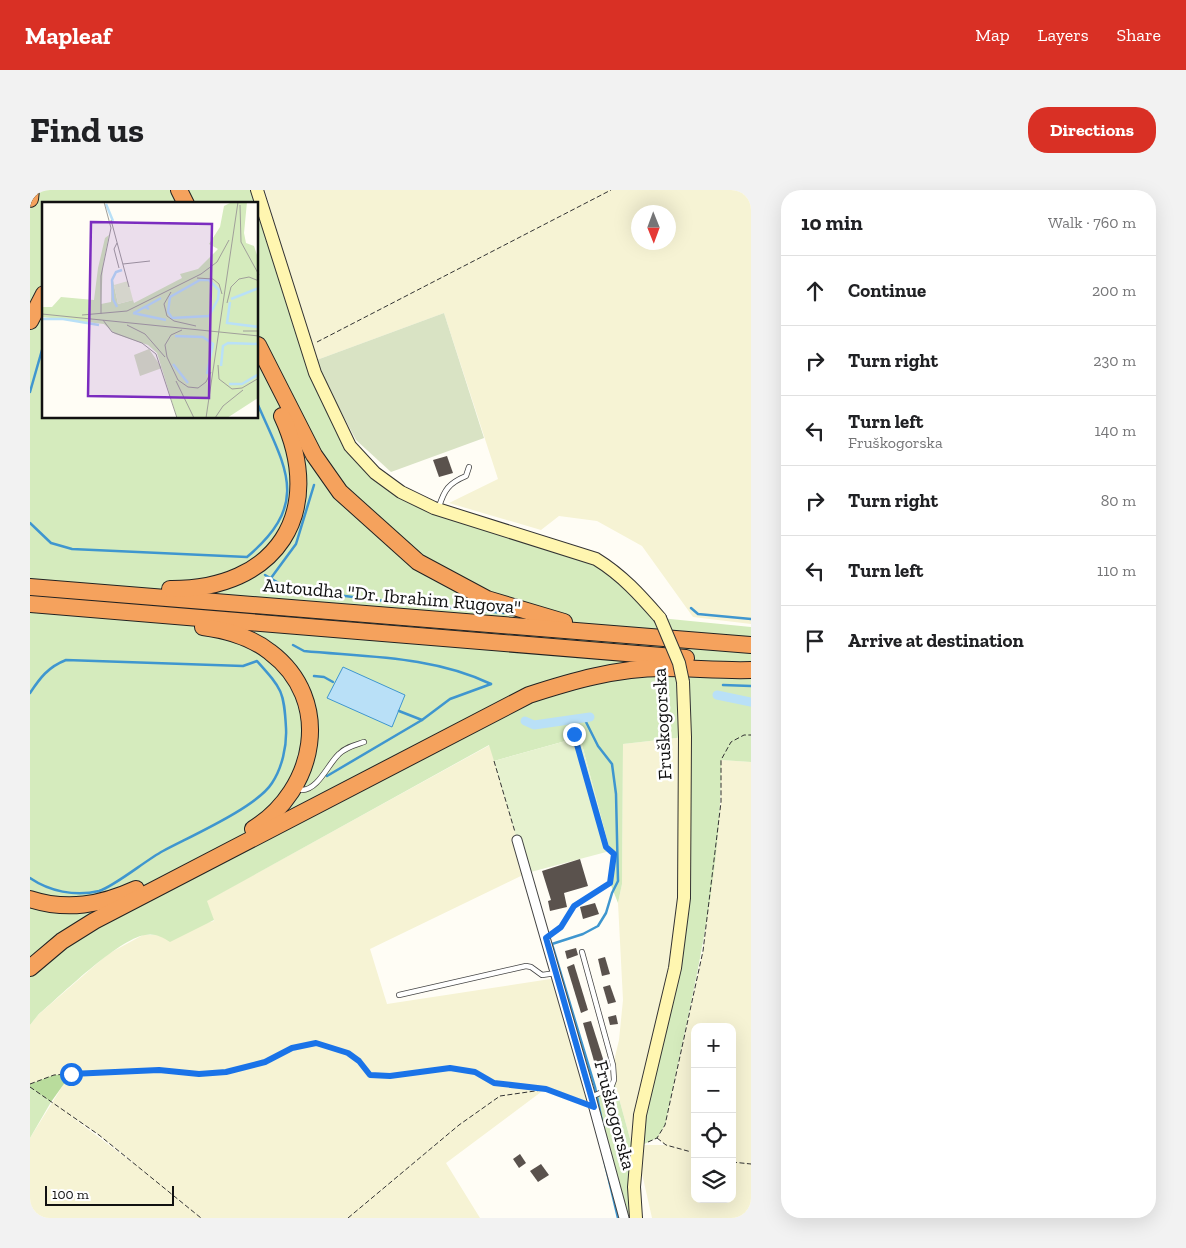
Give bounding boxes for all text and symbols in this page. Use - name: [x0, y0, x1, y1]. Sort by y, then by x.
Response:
- text: Mapleaf: [25, 21, 111, 50]
- text: Map: [975, 24, 1010, 46]
- text: Layers: [1038, 24, 1089, 46]
- text: Share: [1117, 24, 1161, 46]
- button: Directions: [1028, 107, 1156, 153]
- text: Find us: [30, 109, 144, 151]
- inset map: [42, 202, 259, 419]
- north arrow: [631, 205, 676, 250]
- text: 10 min: [801, 210, 863, 235]
- text: Walk · 760 m: [1048, 213, 1136, 232]
- icon: ahead: [801, 277, 829, 305]
- text: Continue: [848, 279, 926, 302]
- text: 200 m: [1092, 281, 1136, 300]
- icon: right: [801, 347, 829, 375]
- text: Turn right: [848, 349, 938, 372]
- text: 230 m: [1093, 351, 1136, 370]
- text: Turn left: [848, 410, 923, 433]
- icon: left: [801, 417, 829, 445]
- text: 140 m: [1095, 421, 1136, 440]
- text: Fruškogorska: [848, 433, 943, 452]
- icon: right: [801, 487, 829, 515]
- text: Turn right: [848, 489, 938, 512]
- text: 80 m: [1101, 491, 1136, 510]
- icon: left: [801, 557, 829, 585]
- text: Turn left: [848, 559, 923, 582]
- text: 110 m: [1097, 561, 1136, 580]
- street label: Autoudha "Dr. Ibrahim Rugova": [262, 573, 522, 619]
- icon: arrive: [801, 627, 829, 655]
- text: Arrive at destination: [848, 629, 1024, 652]
- street label: Fruškogorska: [648, 667, 676, 781]
- route end: [563, 723, 586, 746]
- map controls: [691, 1023, 736, 1203]
- button: +: [691, 1023, 736, 1068]
- street label: Fruškogorska: [589, 1058, 641, 1172]
- route start: [60, 1063, 83, 1086]
- button: −: [691, 1068, 736, 1113]
- button: locate: [691, 1113, 736, 1158]
- button: layers: [691, 1158, 736, 1203]
- scale bar: [45, 1183, 174, 1206]
- text: 100 m: [52, 1186, 89, 1203]

